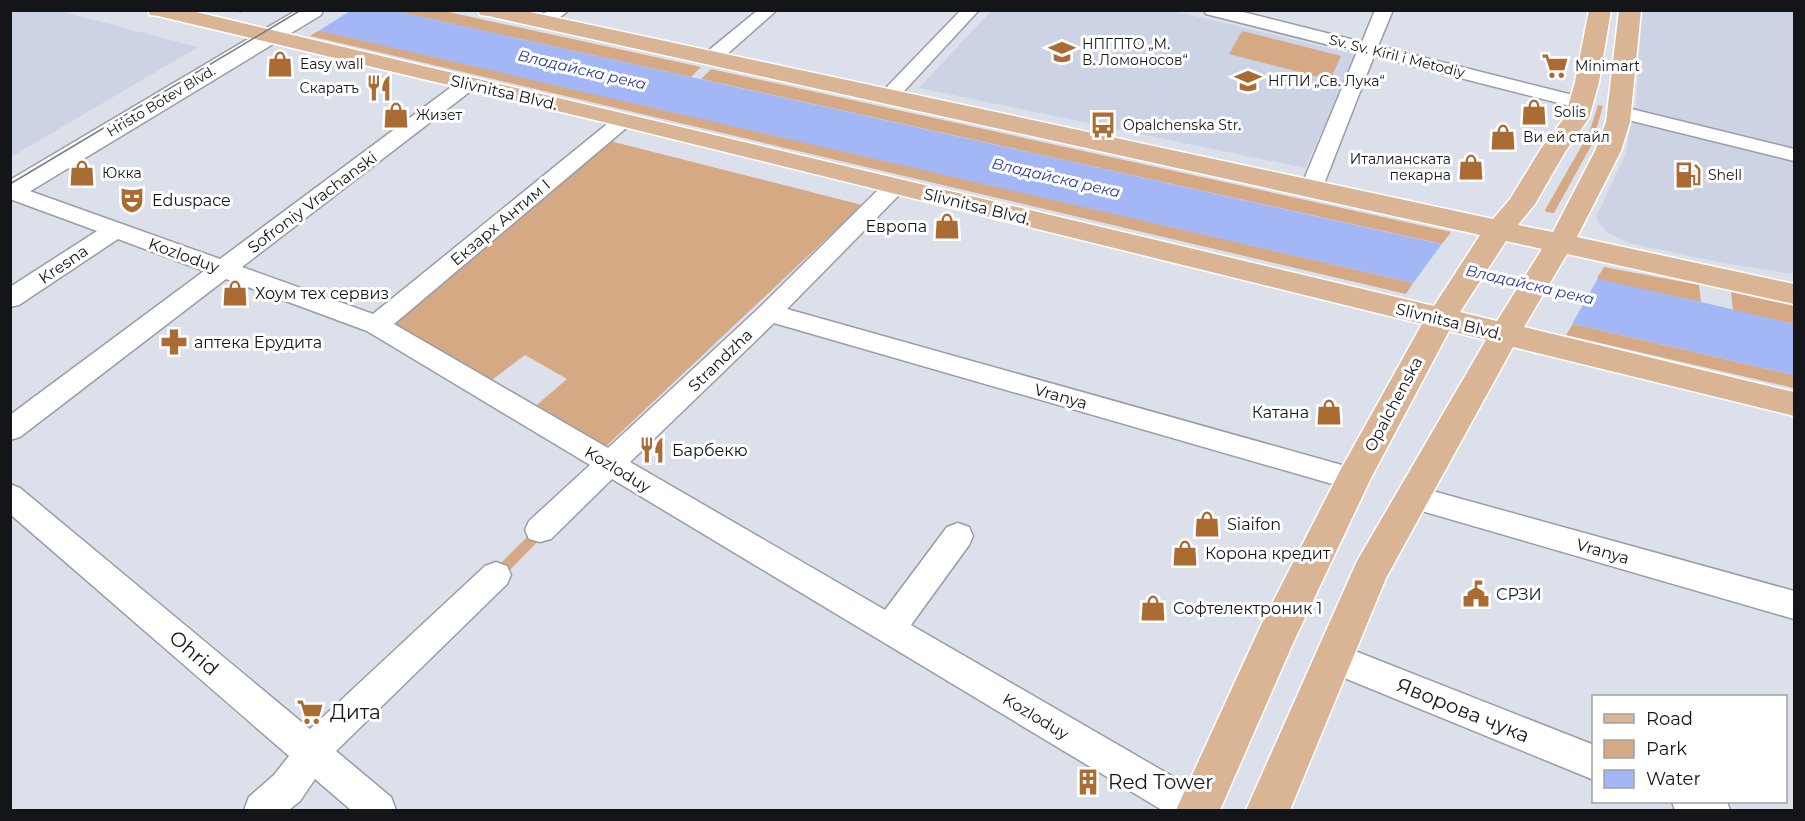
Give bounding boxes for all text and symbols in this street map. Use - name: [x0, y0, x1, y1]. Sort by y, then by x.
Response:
- street label: Sv. Sv. Kiril i Metodiy: [1327, 30, 1467, 82]
- place label: НПГПТО „М. В. Ломоносов“: [1082, 35, 1188, 69]
- school or university icon: НПГПТО „М. В. Ломоносов“: [1047, 37, 1077, 67]
- water label: Владайска река: [516, 46, 648, 94]
- shop icon: Easy wall: [265, 49, 295, 79]
- supermarket icon: Minimart: [1540, 51, 1570, 81]
- place label: Easy wall: [300, 55, 363, 73]
- place label: Minimart: [1575, 57, 1640, 75]
- street label: Hristo Botev Blvd.: [103, 61, 219, 141]
- school or university icon: НГПИ „Св. Лука“: [1233, 66, 1263, 96]
- street label: Slivnitsa Blvd.: [449, 71, 559, 114]
- place label: НГПИ „Св. Лука“: [1268, 72, 1385, 90]
- restaurant icon: Скаратъ: [364, 73, 394, 103]
- place label: Скаратъ: [300, 79, 359, 97]
- shop icon: Solis: [1519, 97, 1549, 127]
- shop icon: Жизет: [381, 100, 411, 130]
- place label: Solis: [1554, 103, 1586, 121]
- place label: Жизет: [416, 106, 462, 124]
- bus stop icon: Opalchenska Str.: [1088, 110, 1118, 140]
- place label: Opalchenska Str.: [1123, 116, 1241, 134]
- shop icon: Ви ей стайл: [1488, 122, 1518, 152]
- place label: Ви ей стайл: [1523, 128, 1610, 146]
- street label: Sofroniy Vrachanski: [244, 148, 381, 257]
- place label: Италианската пекарна: [1350, 150, 1451, 184]
- shop icon: Италианската пекарна: [1456, 152, 1486, 182]
- water label: Владайска река: [990, 154, 1122, 202]
- shop icon: Юкка: [67, 158, 97, 188]
- fuel station icon: Shell: [1673, 160, 1703, 190]
- place label: Юкка: [102, 164, 142, 182]
- place label: Shell: [1708, 166, 1742, 184]
- street label: Екзарх Антим I: [447, 175, 554, 270]
- street label: Slivnitsa Blvd.: [922, 184, 1032, 229]
- theatre icon: Eduspace: [117, 185, 147, 215]
- place label: Eduspace: [152, 191, 231, 210]
- shop icon: Европа: [932, 211, 962, 241]
- place label: Европа: [865, 217, 927, 236]
- street label: Kozloduy: [146, 234, 222, 277]
- street label: Kresna: [35, 241, 91, 288]
- water label: Владайска река: [1464, 261, 1596, 309]
- shop icon: Хоум тех сервиз: [220, 278, 250, 308]
- place label: Хоум тех сервиз: [255, 284, 389, 303]
- street label: Slivnitsa Blvd.: [1394, 299, 1504, 344]
- street label: Strandzha: [684, 325, 756, 396]
- pharmacy icon: аптека Ерудита: [159, 327, 189, 357]
- place label: аптека Ерудита: [194, 333, 322, 352]
- street label: Opalchenska: [1360, 354, 1426, 455]
- street label: Vranya: [1032, 380, 1089, 413]
- shop icon: Катана: [1314, 397, 1344, 427]
- place label: Катана: [1252, 403, 1309, 422]
- restaurant icon: Барбекю: [637, 435, 667, 465]
- place label: Барбекю: [672, 441, 748, 460]
- street label: Kozloduy: [581, 442, 654, 497]
- shop icon: Siaifon: [1192, 509, 1222, 539]
- place label: Siaifon: [1227, 515, 1281, 534]
- street label: Vranya: [1574, 535, 1631, 568]
- shop icon: Корона кредит: [1170, 538, 1200, 568]
- place label: Корона кредит: [1205, 544, 1331, 563]
- public building icon: СРЗИ: [1461, 579, 1491, 609]
- place label: СРЗИ: [1496, 585, 1542, 604]
- shop icon: Софтелектроник 1: [1138, 593, 1168, 623]
- place label: Софтелектроник 1: [1173, 599, 1322, 618]
- street label: Ohrid: [165, 625, 223, 681]
- street label: Яворова чука: [1393, 672, 1533, 748]
- street label: Kozloduy: [999, 689, 1072, 744]
- legend: [1592, 695, 1787, 803]
- supermarket icon: Дита: [295, 697, 325, 727]
- place label: Дита: [330, 700, 381, 724]
- text: Road: [1646, 708, 1693, 730]
- text: Park: [1646, 738, 1687, 760]
- building icon: Red Tower: [1073, 767, 1103, 797]
- text: Water: [1646, 768, 1701, 790]
- place label: Red Tower: [1108, 770, 1213, 794]

